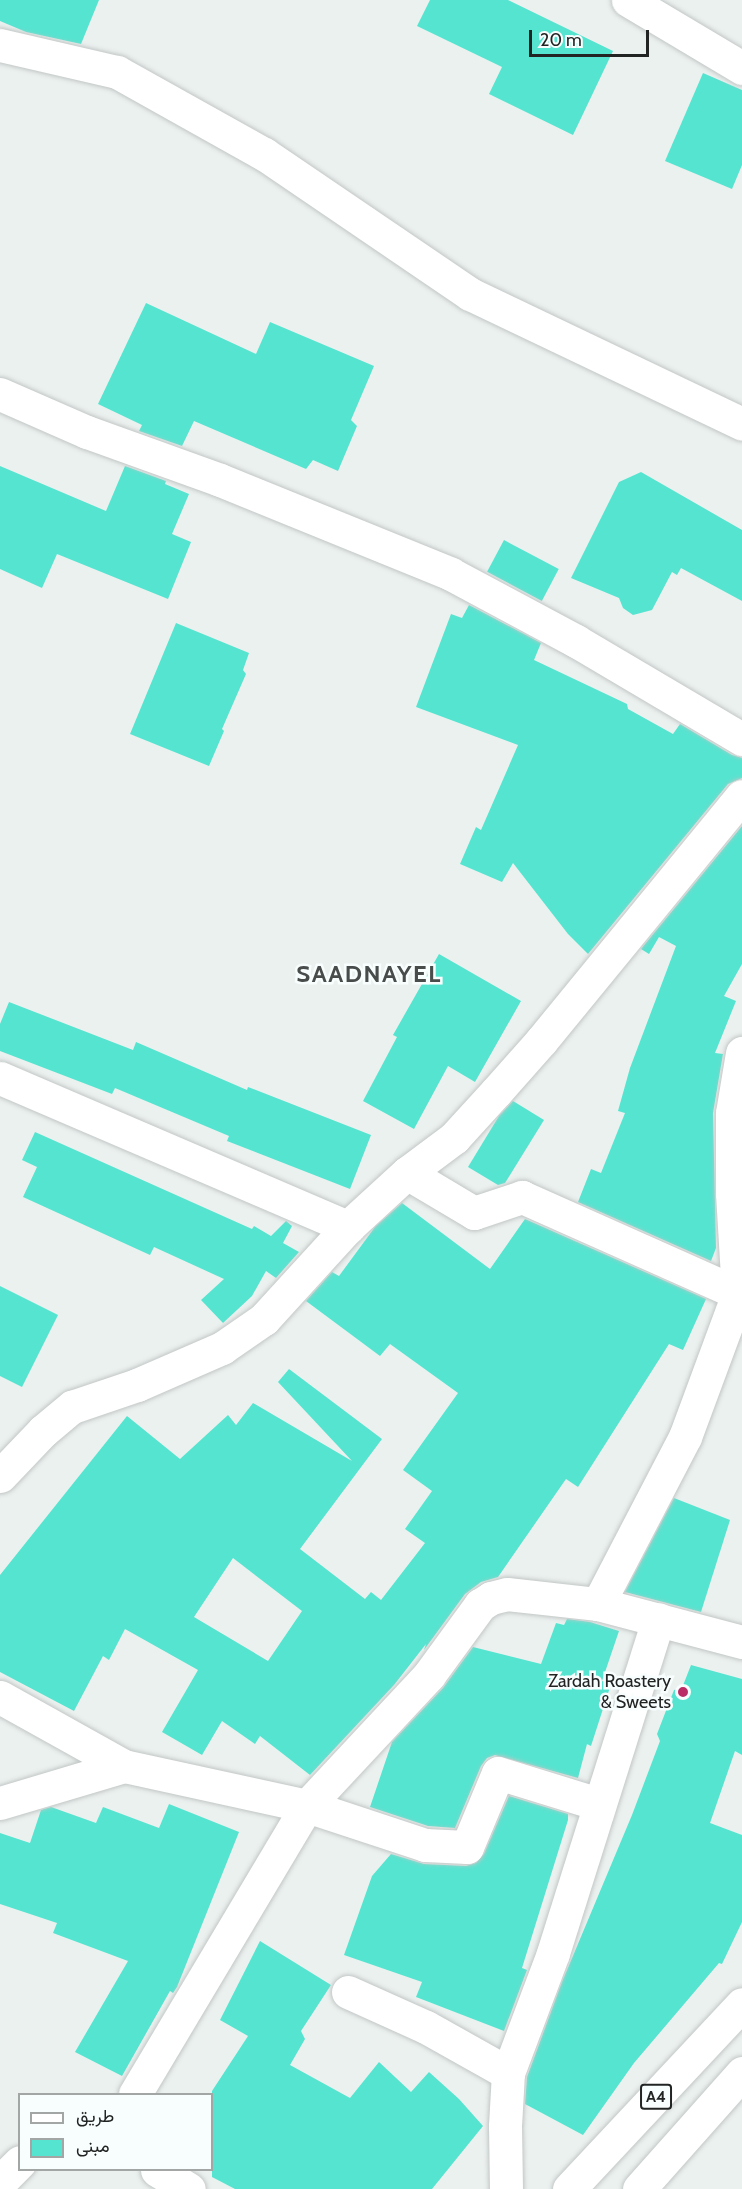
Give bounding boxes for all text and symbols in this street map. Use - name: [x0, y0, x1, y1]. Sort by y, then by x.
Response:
- scale bar: [532, 18, 652, 56]
- text: 20 m: [540, 29, 582, 51]
- district label: SAADNAYEL: [296, 960, 442, 988]
- place label: Zardah Roastery & Sweets: [548, 1671, 671, 1714]
- marker: Zardah Roastery & Sweets: [676, 1685, 690, 1699]
- road number: A4: [640, 2084, 672, 2110]
- legend: [18, 2093, 213, 2171]
- text: طريق: [76, 2105, 114, 2127]
- text: مبنى: [76, 2135, 110, 2157]

